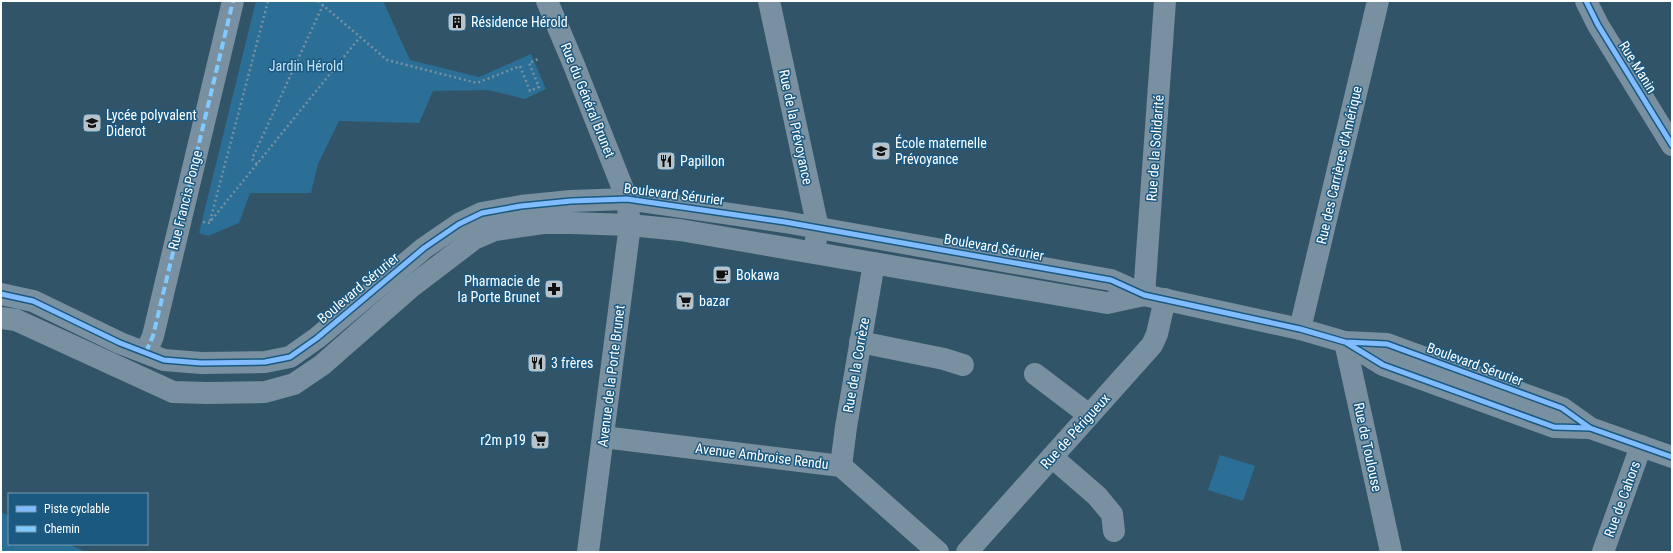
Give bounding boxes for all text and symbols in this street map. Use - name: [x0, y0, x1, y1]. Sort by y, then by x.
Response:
- building icon: Résidence Hérold: [446, 11, 468, 33]
- place label: Résidence Hérold: [471, 14, 568, 30]
- street label: Rue Manin: [1616, 38, 1660, 96]
- street label: Rue du Général Brunet: [558, 40, 618, 160]
- park label: Jardin Hérold: [269, 58, 343, 74]
- street label: Rue de la Prévoyance: [776, 68, 816, 186]
- street label: Rue des Carrières d'Amérique: [1313, 84, 1365, 246]
- street label: Rue de la Solidarité: [1143, 94, 1167, 202]
- place label: Lycée polyvalent Diderot: [106, 107, 197, 139]
- school or university icon: Lycée polyvalent Diderot: [81, 112, 103, 134]
- place label: École maternelle Prévoyance: [895, 134, 987, 167]
- school or university icon: École maternelle Prévoyance: [870, 140, 892, 162]
- street label: Rue Francis Ponge: [165, 148, 205, 252]
- restaurant icon: Papillon: [655, 150, 677, 172]
- place label: Papillon: [680, 153, 725, 169]
- street label: Boulevard Sérurier: [623, 180, 725, 208]
- street label: Boulevard Sérurier: [943, 230, 1045, 264]
- street label: Boulevard Sérurier: [314, 249, 402, 327]
- cafe icon: Bokawa: [711, 264, 733, 286]
- place label: Bokawa: [736, 267, 780, 283]
- place label: Pharmacie de la Porte Brunet: [457, 273, 540, 305]
- pharmacy icon: Pharmacie de la Porte Brunet: [543, 278, 565, 300]
- supermarket icon: bazar: [674, 290, 696, 312]
- place label: bazar: [699, 293, 730, 309]
- street label: Avenue de la Porte Brunet: [594, 304, 628, 448]
- street label: Rue de la Corrèze: [840, 316, 872, 414]
- street label: Boulevard Sérurier: [1425, 339, 1525, 389]
- restaurant icon: 3 frères: [526, 352, 548, 374]
- place label: 3 frères: [551, 355, 593, 371]
- street label: Rue de Périgueux: [1037, 390, 1113, 472]
- street label: Rue de Toulouse: [1351, 401, 1385, 493]
- supermarket icon: r2m p19: [529, 429, 551, 451]
- place label: r2m p19: [480, 432, 526, 448]
- street label: Avenue Ambroise Rendu: [694, 440, 830, 472]
- street label: Rue de Cahors: [1601, 459, 1643, 539]
- legend: [8, 493, 148, 545]
- text: Piste cyclable: [44, 502, 110, 516]
- text: Chemin: [44, 522, 80, 536]

